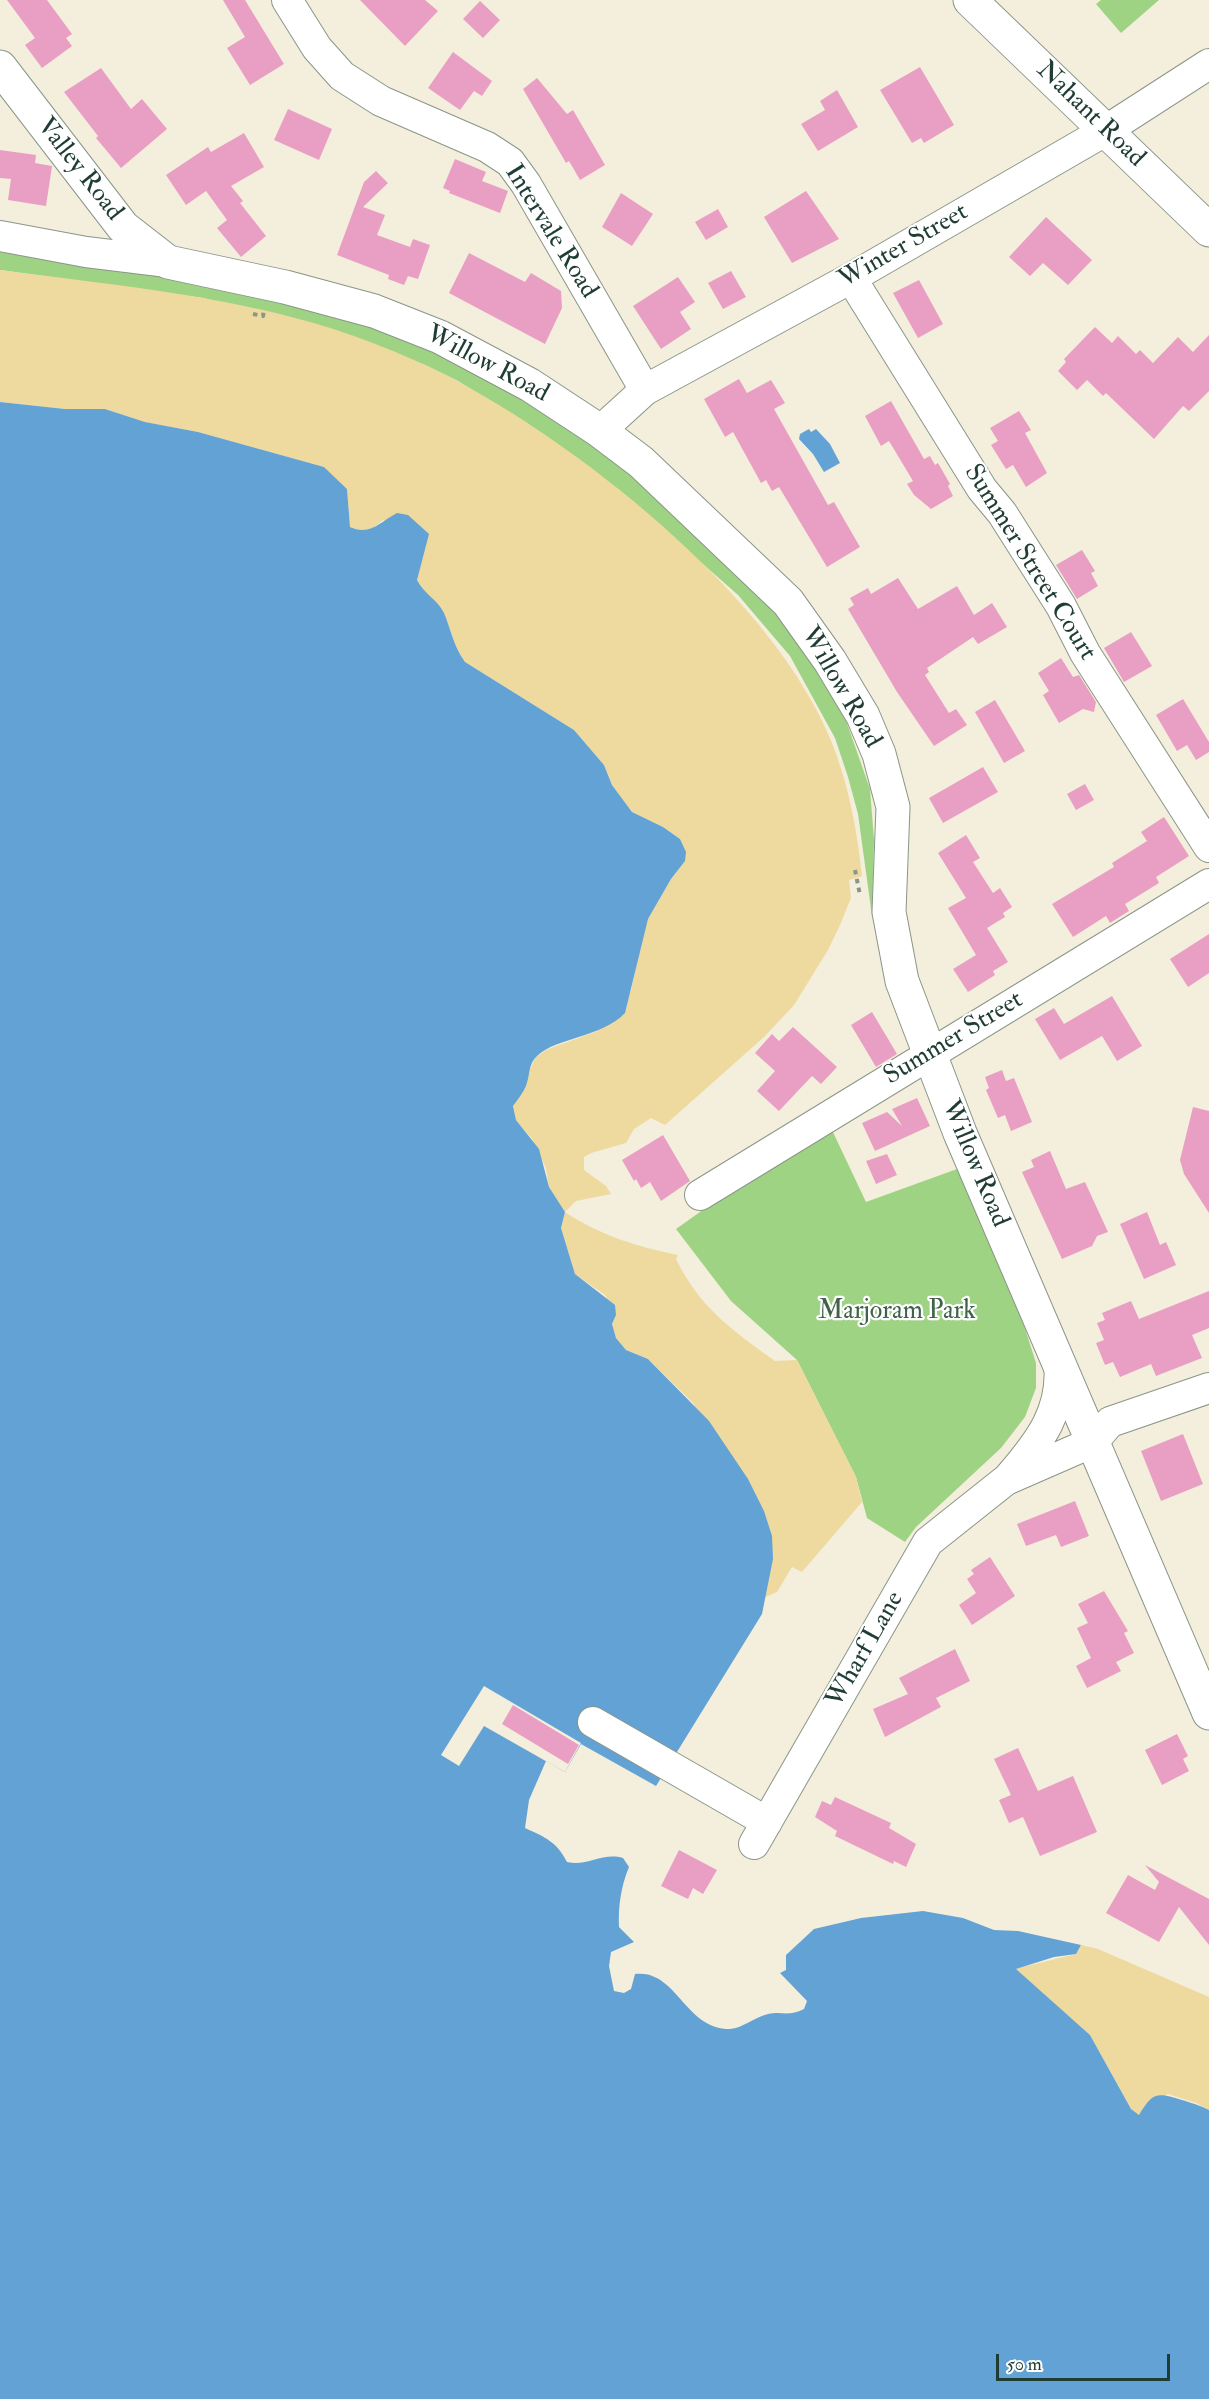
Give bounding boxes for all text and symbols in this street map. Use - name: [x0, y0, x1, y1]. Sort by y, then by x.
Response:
- street label: Nahant Road: [1029, 55, 1151, 175]
- street label: Valley Road: [29, 112, 129, 228]
- street label: Intervale Road: [496, 159, 604, 305]
- street label: Winter Street: [834, 198, 974, 296]
- street label: Willow Road: [420, 320, 554, 410]
- street label: Summer Street Court: [956, 459, 1102, 667]
- street label: Willow Road: [793, 622, 887, 754]
- street label: Summer Street: [879, 985, 1029, 1093]
- street label: Willow Road: [933, 1096, 1015, 1232]
- park label: Marjoram Park: [818, 1296, 976, 1328]
- street label: Wharf Lane: [820, 1587, 912, 1713]
- scale bar: [999, 2342, 1173, 2380]
- text: 50 m: [1007, 2353, 1042, 2376]

